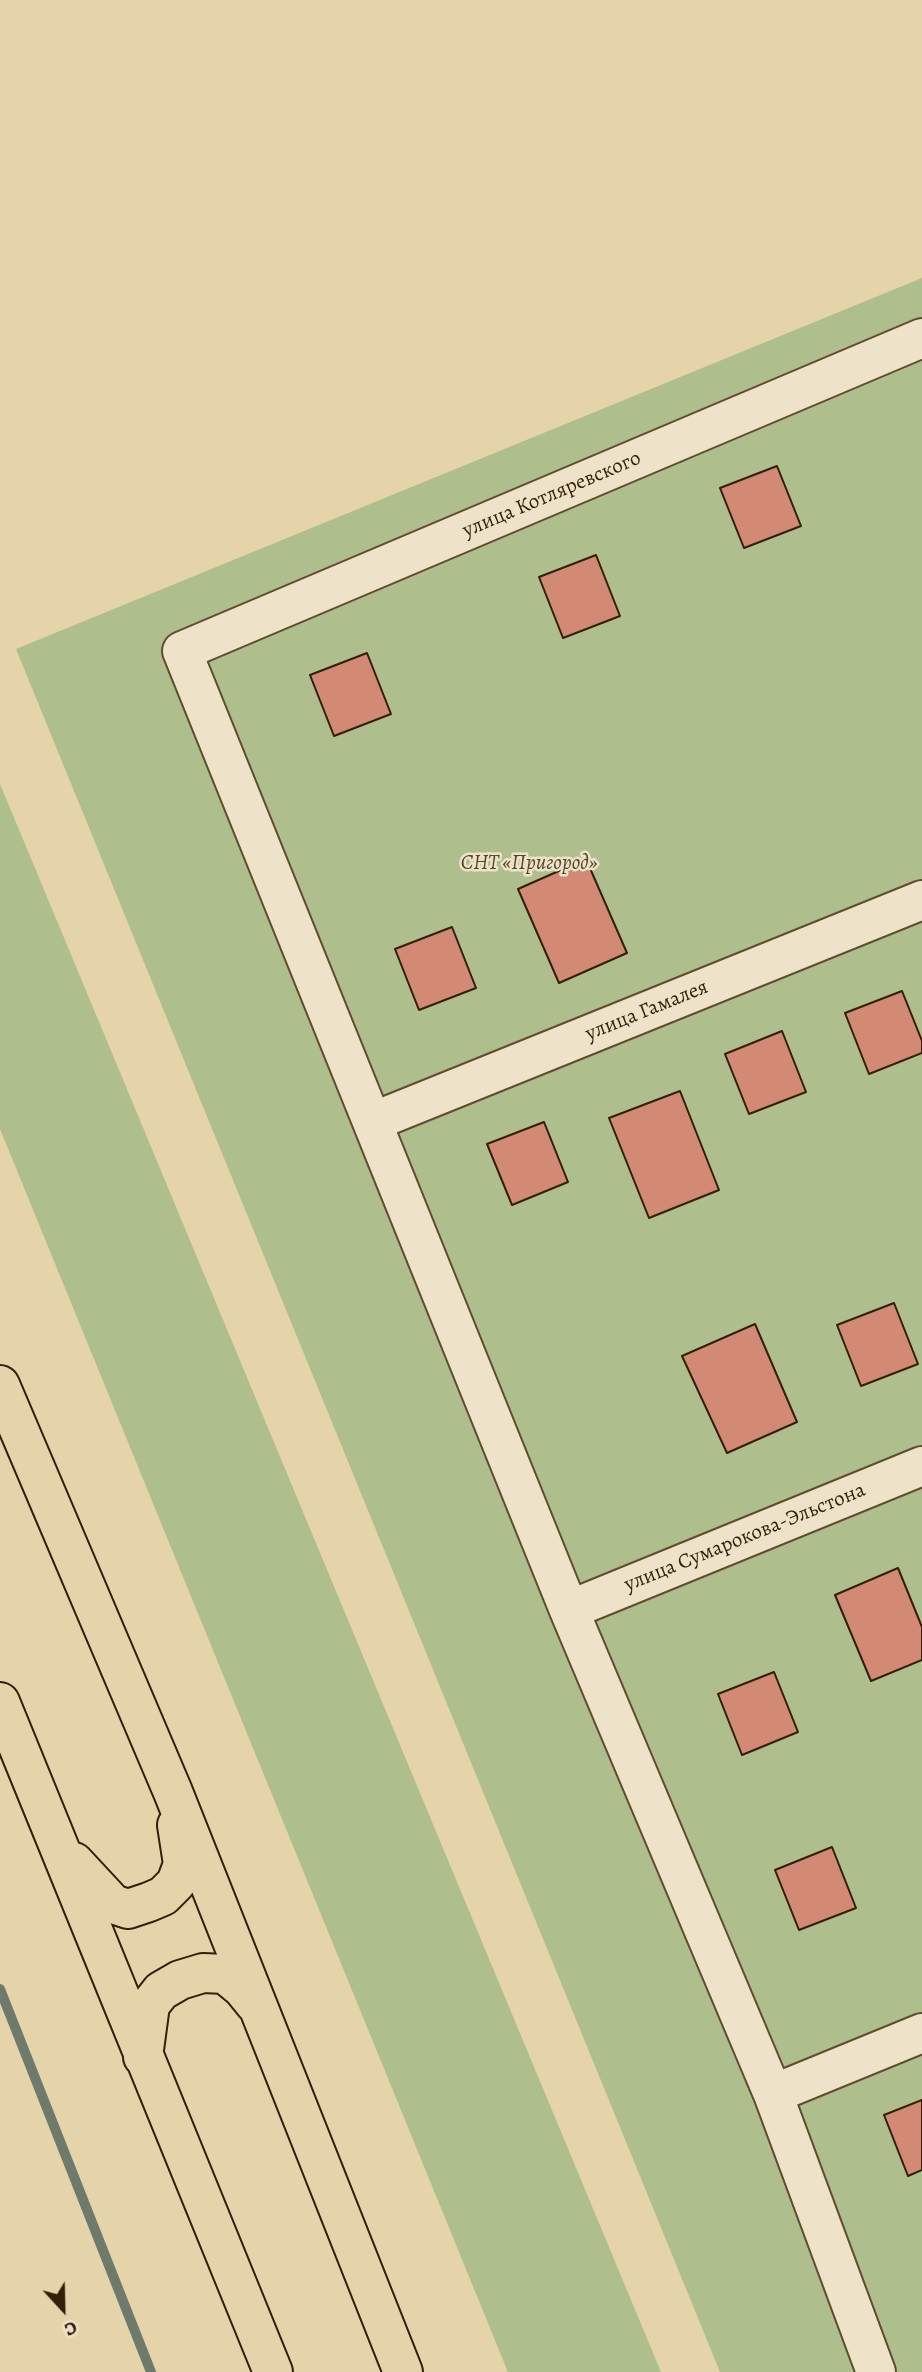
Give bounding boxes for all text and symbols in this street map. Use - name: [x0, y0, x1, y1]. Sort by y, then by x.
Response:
- street label: улица Котляревского: [459, 446, 645, 544]
- park label: СНТ «Пригород»: [461, 851, 597, 877]
- street label: улица Гамалея: [582, 975, 712, 1047]
- street label: улица Сумарокова-Эльстона: [621, 1478, 869, 1598]
- north arrow: [28, 2274, 98, 2344]
- text: С: [61, 2314, 81, 2343]

